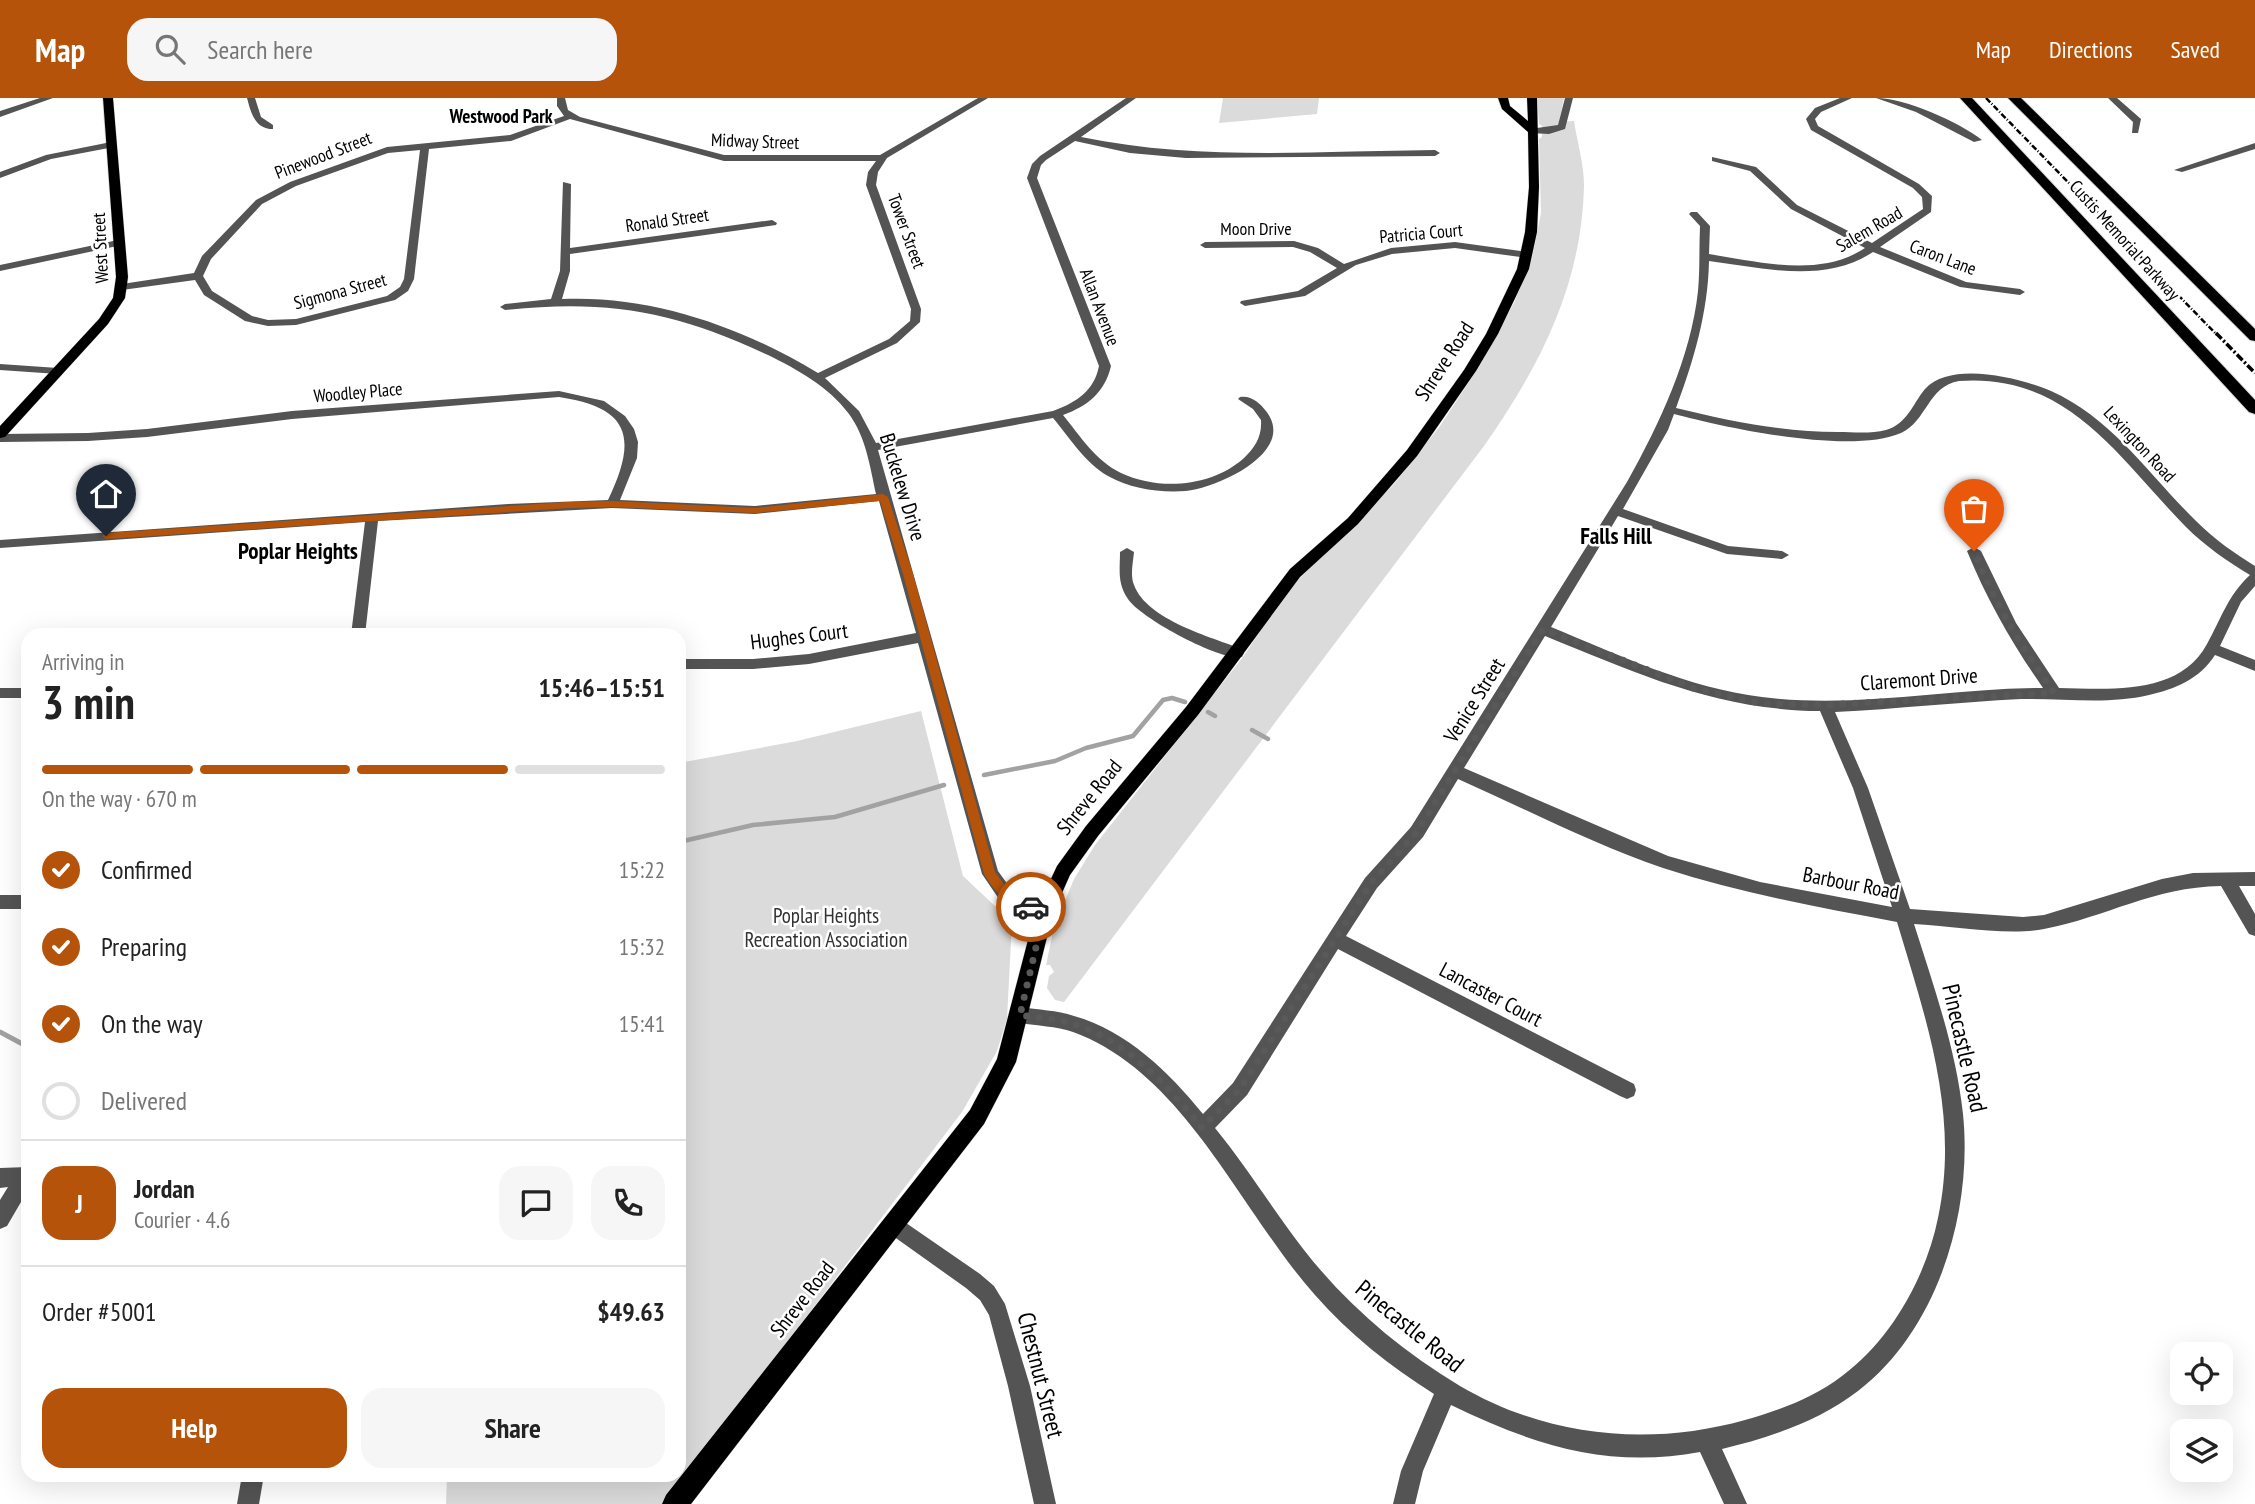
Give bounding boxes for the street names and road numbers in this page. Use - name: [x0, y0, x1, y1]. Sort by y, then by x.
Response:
- street label: Pinewood Street: [271, 126, 375, 184]
- street label: Midway Street: [710, 128, 800, 154]
- street label: Custis Memorial Parkway: [2065, 175, 2185, 305]
- street label: Tower Street: [883, 191, 931, 271]
- street label: Salem Road: [1832, 201, 1906, 257]
- street label: Ronald Street: [624, 203, 710, 237]
- street label: West Street: [87, 212, 113, 284]
- street label: Moon Drive: [1220, 217, 1292, 240]
- street label: Patricia Court: [1378, 218, 1464, 248]
- street label: Caron Lane: [1906, 234, 1980, 280]
- street label: Allan Avenue: [1075, 265, 1125, 349]
- street label: Sigmona Street: [291, 268, 389, 314]
- street label: Shreve Road: [1408, 316, 1480, 406]
- street label: Woodley Place: [313, 377, 403, 407]
- street label: Lexington Road: [2099, 401, 2181, 487]
- street label: Buckelew Drive: [874, 430, 932, 544]
- street label: Hughes Court: [749, 617, 850, 655]
- street label: Venice Street: [1437, 652, 1511, 748]
- street label: Claremont Drive: [1859, 661, 1979, 697]
- street label: Shreve Road: [1050, 754, 1128, 840]
- street label: Barbour Road: [1801, 860, 1901, 906]
- street label: Lancaster Court: [1435, 956, 1547, 1032]
- street label: Pinecastle Road: [1935, 981, 1995, 1115]
- street label: Shreve Road: [764, 1255, 840, 1343]
- street label: Pinecastle Road: [1349, 1273, 1471, 1379]
- street label: Chestnut Street: [1010, 1309, 1072, 1441]

